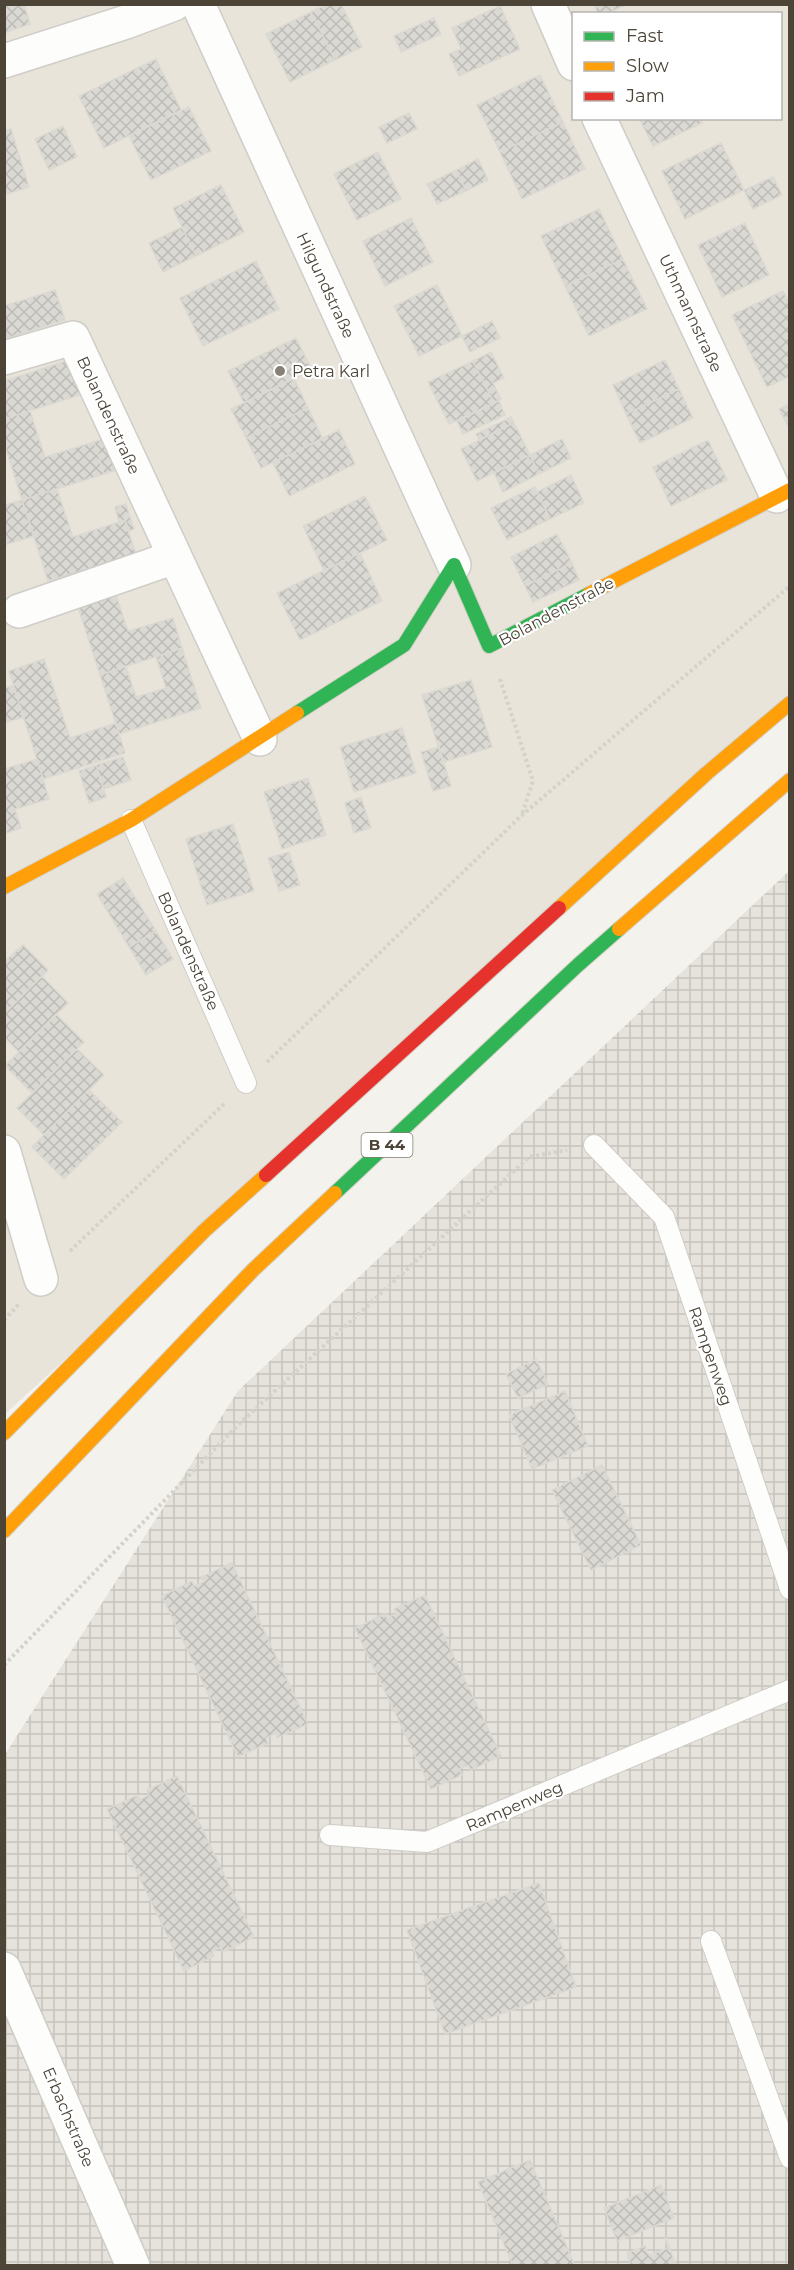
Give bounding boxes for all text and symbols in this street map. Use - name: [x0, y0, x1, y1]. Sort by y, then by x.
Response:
- legend: [572, 12, 782, 120]
- text: Fast: [626, 25, 664, 47]
- text: Slow: [626, 55, 669, 77]
- text: Jam: [625, 85, 665, 107]
- street label: Hilgundstraße: [293, 229, 358, 341]
- street label: Uthmannstraße: [655, 251, 726, 375]
- street label: Bolandenstraße: [73, 353, 144, 477]
- place label: Petra Karl: [292, 362, 370, 381]
- marker: Petra Karl: [273, 364, 287, 378]
- street label: Bolandenstraße: [495, 573, 617, 650]
- street label: Bolandenstraße: [154, 889, 223, 1013]
- road number: B 44: [362, 1133, 412, 1157]
- street label: Rampenweg: [685, 1304, 736, 1408]
- street label: Rampenweg: [463, 1777, 566, 1835]
- street label: Erbachstraße: [39, 2064, 98, 2170]

